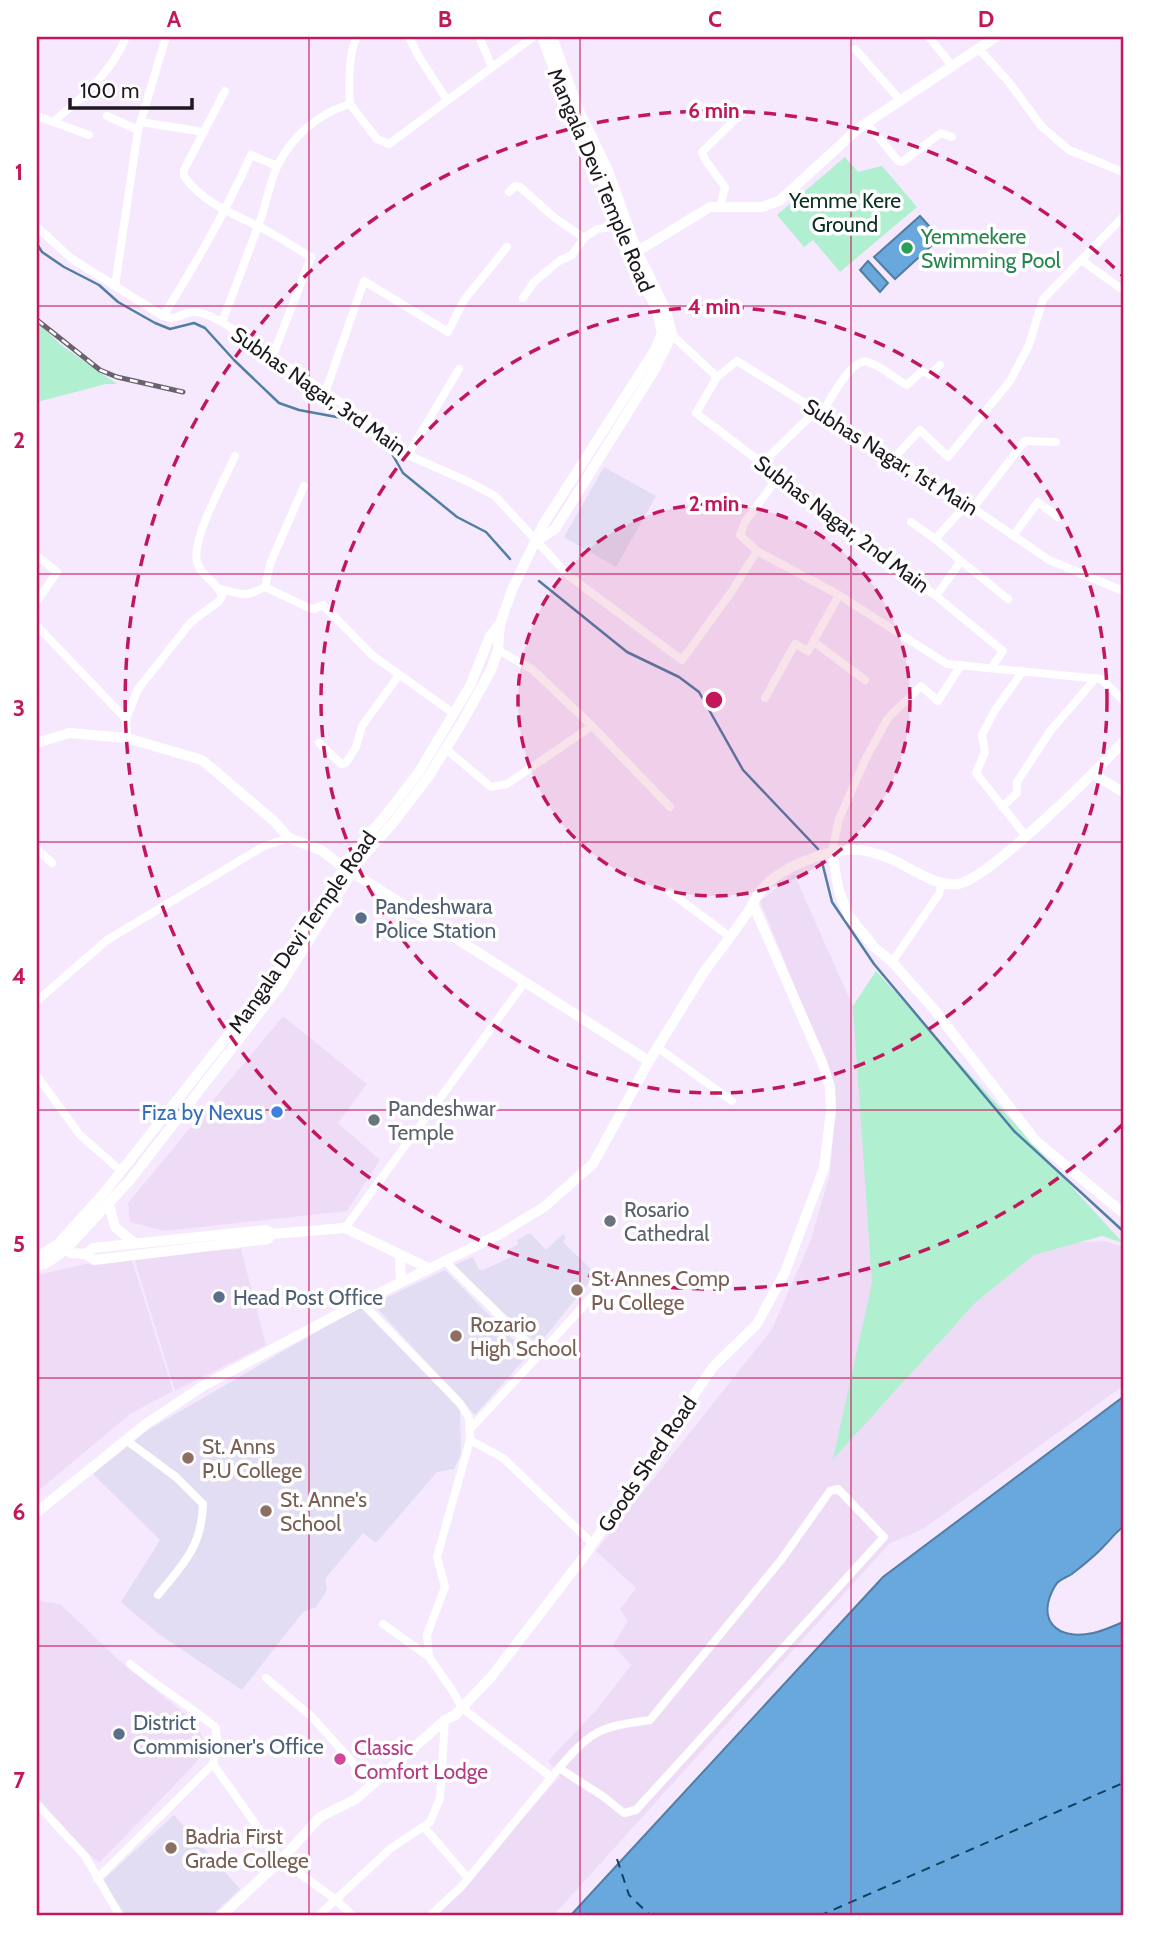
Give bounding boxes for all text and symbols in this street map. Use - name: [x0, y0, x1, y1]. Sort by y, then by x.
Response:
- text: A: [167, 5, 182, 33]
- text: B: [438, 5, 452, 33]
- text: C: [708, 5, 722, 33]
- text: D: [978, 5, 994, 33]
- street label: Mangala Devi Temple Road: [542, 64, 660, 296]
- scale bar: [70, 66, 192, 110]
- text: 100 m: [80, 78, 139, 103]
- text: 6 min: [688, 98, 740, 123]
- text: 1: [15, 158, 23, 186]
- park label: Yemme Kere Ground: [788, 188, 901, 237]
- place label: Yemmekere Swimming Pool: [920, 224, 1061, 273]
- marker: Yemmekere Swimming Pool: [899, 240, 915, 256]
- text: 4 min: [688, 294, 740, 319]
- street label: Subhas Nagar, 3rd Main: [227, 321, 411, 461]
- street label: Subhas Nagar, 1st Main: [799, 393, 983, 521]
- text: 2: [13, 426, 25, 454]
- street label: Subhas Nagar, 2nd Main: [750, 450, 934, 598]
- text: 2 min: [689, 491, 739, 516]
- centre of rings: [702, 688, 726, 712]
- text: 3: [13, 694, 25, 722]
- street label: Mangala Devi Temple Road: [223, 826, 381, 1038]
- place label: Pandeshwara Police Station: [375, 894, 496, 943]
- marker: Pandeshwara Police Station: [353, 910, 369, 926]
- text: 4: [12, 962, 26, 990]
- place label: Pandeshwar Temple: [388, 1096, 496, 1145]
- place label: Fiza by Nexus: [141, 1100, 263, 1125]
- marker: Fiza by Nexus: [269, 1104, 285, 1120]
- marker: Pandeshwar Temple: [366, 1112, 382, 1128]
- place label: Rosario Cathedral: [624, 1197, 709, 1246]
- marker: Rosario Cathedral: [602, 1213, 618, 1229]
- text: 5: [13, 1230, 25, 1258]
- place label: St Annes Comp Pu College: [591, 1266, 730, 1315]
- marker: St Annes Comp Pu College: [569, 1282, 585, 1298]
- place label: Head Post Office: [233, 1285, 383, 1310]
- marker: Head Post Office: [211, 1289, 227, 1305]
- place label: Rozario High School: [470, 1312, 577, 1361]
- marker: Rozario High School: [448, 1328, 464, 1344]
- street label: Goods Shed Road: [592, 1391, 702, 1537]
- place label: St. Anns P.U College: [202, 1434, 303, 1483]
- marker: St. Anns P.U College: [180, 1450, 196, 1466]
- place label: St. Anne's School: [280, 1487, 367, 1536]
- text: 6: [13, 1498, 25, 1526]
- marker: St. Anne's School: [258, 1503, 274, 1519]
- place label: District Commisioner's Office: [133, 1710, 324, 1759]
- marker: District Commisioner's Office: [111, 1726, 127, 1742]
- place label: Classic Comfort Lodge: [354, 1735, 488, 1784]
- marker: Classic Comfort Lodge: [332, 1751, 348, 1767]
- text: 7: [13, 1766, 25, 1794]
- place label: Badria First Grade College: [185, 1824, 309, 1873]
- marker: Badria First Grade College: [163, 1840, 179, 1856]

